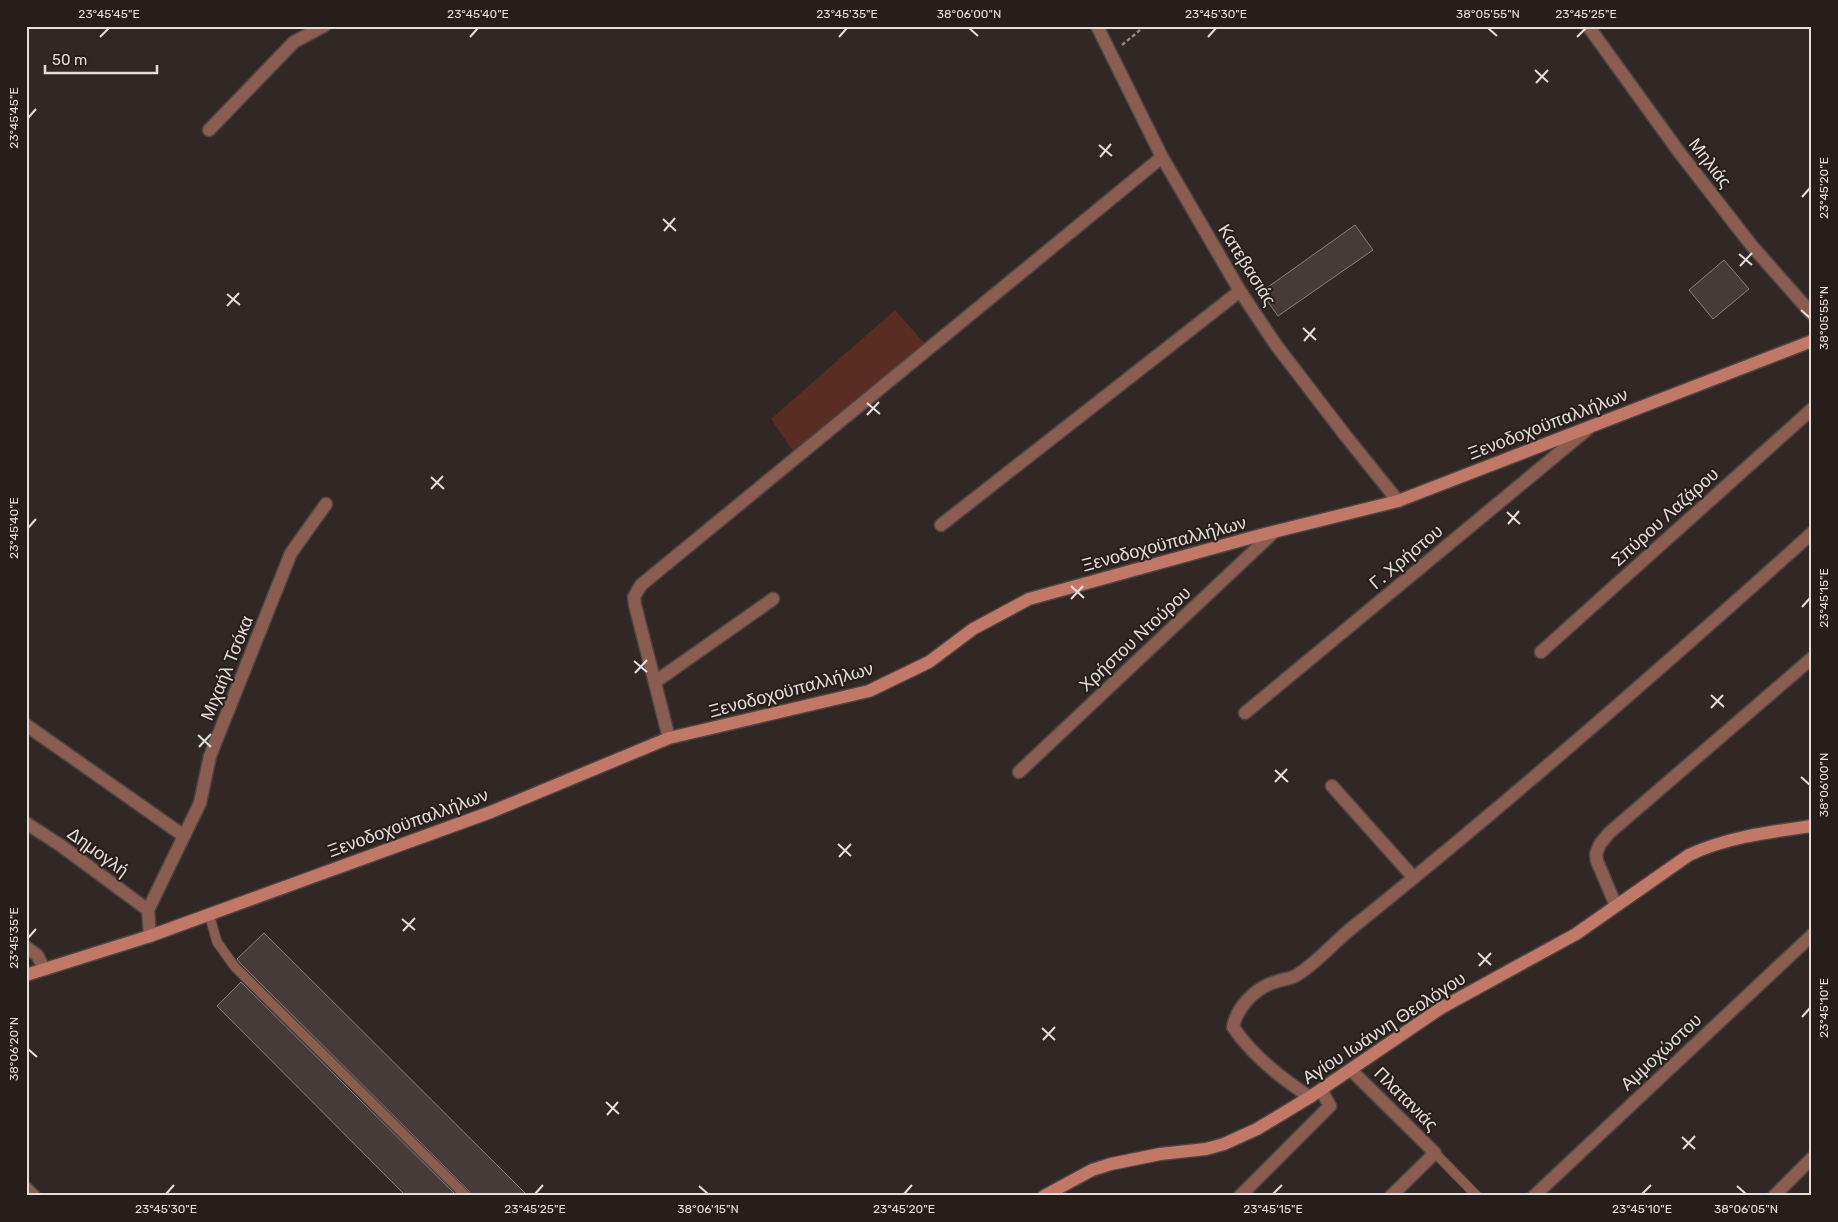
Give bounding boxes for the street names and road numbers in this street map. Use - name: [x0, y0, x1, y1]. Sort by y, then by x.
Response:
- street label: Μηλιάς: [1684, 134, 1736, 193]
- street label: Κατεβασιάς: [1213, 220, 1281, 310]
- street label: Ξενοδοχοϋπαλλήλων: [1465, 383, 1631, 465]
- street label: Σπύρου Λαζάρου: [1607, 463, 1723, 571]
- street label: Ξενοδοχοϋπαλλήλων: [1079, 511, 1249, 577]
- street label: Γ. Χρήστου: [1365, 520, 1447, 594]
- street label: Χρήστου Ντούρου: [1075, 582, 1195, 696]
- street label: Μιχαήλ Τσόκα: [196, 612, 258, 724]
- street label: Ξενοδοχοϋπαλλήλων: [706, 657, 876, 723]
- street label: Ξενοδοχοϋπαλλήλων: [325, 784, 491, 862]
- street label: Δημογλή: [63, 822, 133, 882]
- street label: Αγίου Ιωάννη Θεολόγου: [1298, 967, 1470, 1089]
- street label: Αμμοχώστου: [1616, 1009, 1706, 1095]
- street label: Πλατανιάς: [1369, 1062, 1443, 1136]

